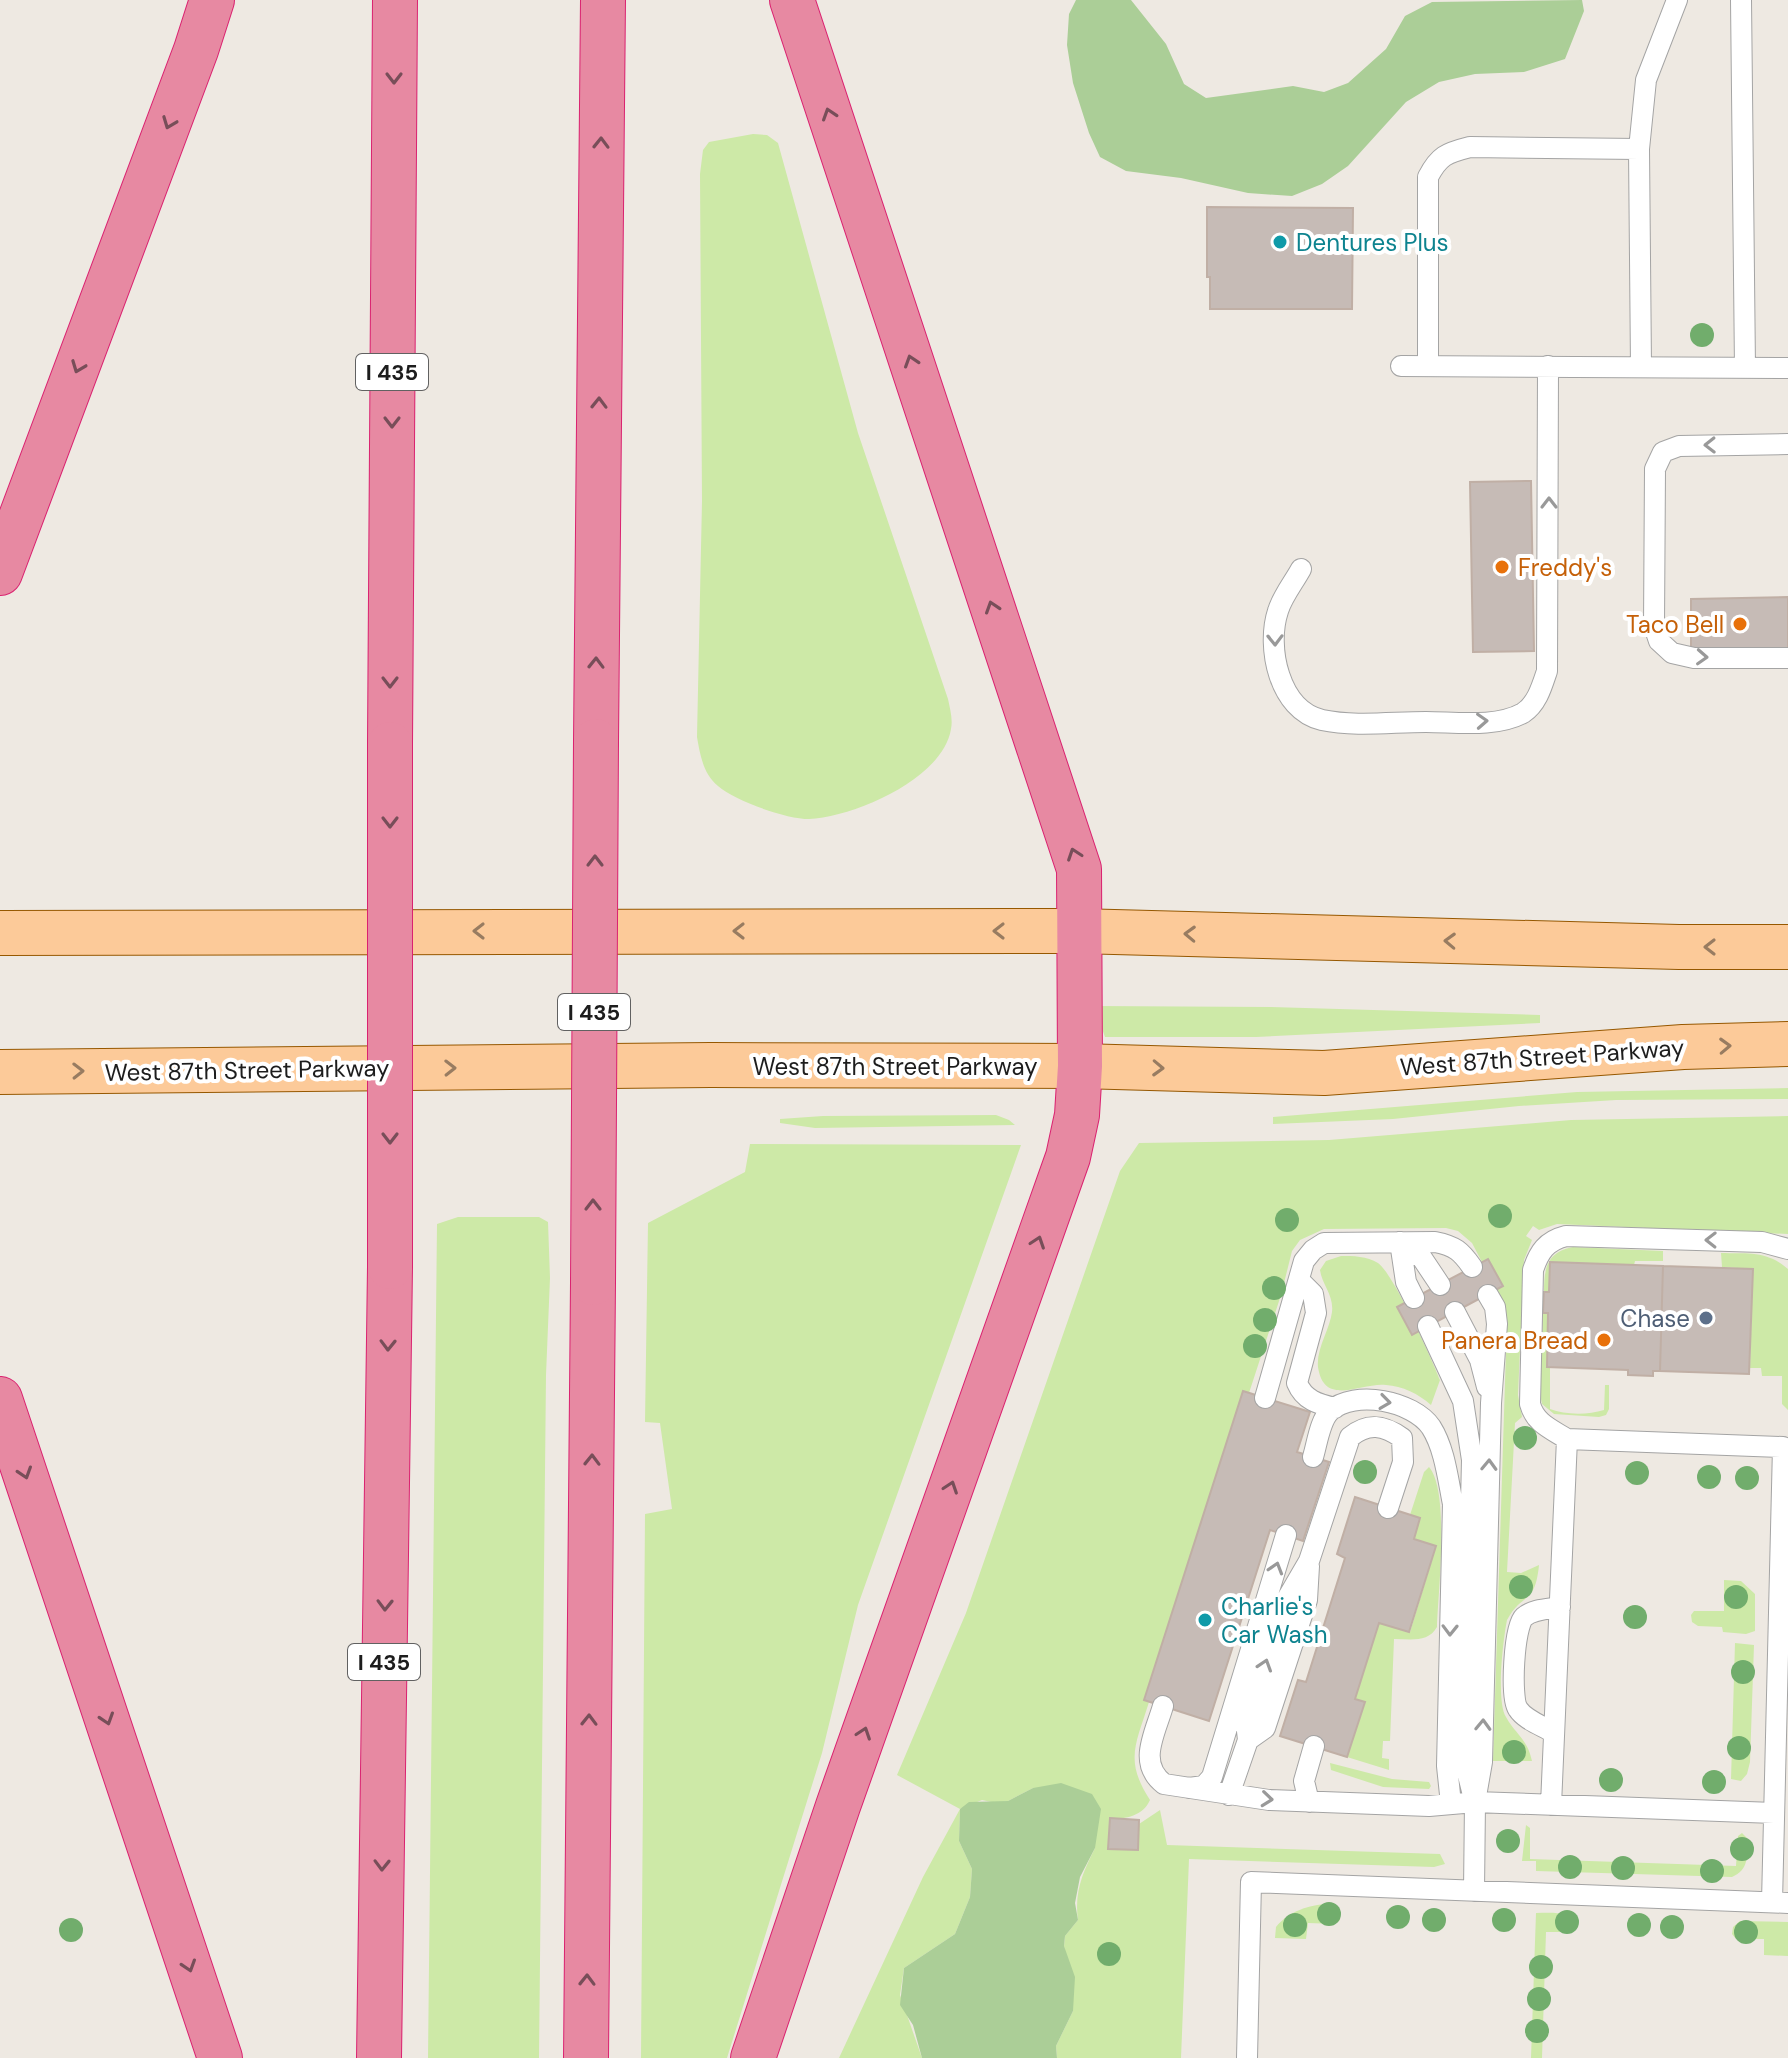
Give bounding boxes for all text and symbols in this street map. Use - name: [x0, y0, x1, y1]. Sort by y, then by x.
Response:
- one-way arrow: [385, 72, 403, 85]
- one-way arrow: [823, 107, 839, 121]
- one-way arrow: [162, 115, 179, 129]
- one-way arrow: [592, 136, 610, 149]
- place label: Dentures Plus: [1296, 227, 1449, 258]
- marker: Dentures Plus: [1271, 233, 1289, 251]
- road number: I 435: [356, 354, 428, 390]
- one-way arrow: [904, 354, 920, 368]
- one-way arrow: [71, 359, 88, 373]
- one-way arrow: [590, 396, 608, 409]
- one-way arrow: [383, 416, 401, 429]
- one-way arrow: [1703, 437, 1716, 454]
- one-way arrow: [1540, 496, 1558, 509]
- place label: Freddy's: [1518, 552, 1612, 583]
- marker: Freddy's: [1493, 558, 1511, 576]
- one-way arrow: [986, 601, 1002, 615]
- place label: Taco Bell: [1626, 609, 1724, 640]
- marker: Taco Bell: [1731, 615, 1749, 633]
- one-way arrow: [1266, 634, 1283, 647]
- one-way arrow: [1696, 649, 1709, 666]
- one-way arrow: [587, 656, 605, 669]
- one-way arrow: [381, 676, 399, 689]
- one-way arrow: [1476, 712, 1489, 729]
- one-way arrow: [381, 816, 399, 829]
- one-way arrow: [1067, 848, 1083, 862]
- one-way arrow: [586, 854, 604, 867]
- one-way arrow: [472, 922, 485, 940]
- one-way arrow: [732, 922, 745, 940]
- one-way arrow: [992, 922, 1005, 940]
- one-way arrow: [1183, 926, 1196, 943]
- one-way arrow: [1443, 933, 1456, 950]
- one-way arrow: [1703, 938, 1716, 956]
- road number: I 435: [558, 994, 630, 1030]
- street label: West 87th Street Parkway: [1399, 1032, 1685, 1082]
- one-way arrow: [1719, 1037, 1732, 1054]
- street label: West 87th Street Parkway: [752, 1051, 1038, 1082]
- street label: West 87th Street Parkway: [104, 1052, 390, 1088]
- one-way arrow: [444, 1059, 457, 1077]
- one-way arrow: [1152, 1060, 1165, 1077]
- one-way arrow: [72, 1063, 85, 1080]
- one-way arrow: [381, 1132, 399, 1145]
- one-way arrow: [585, 1198, 602, 1211]
- one-way arrow: [1704, 1232, 1717, 1249]
- one-way arrow: [1028, 1236, 1044, 1250]
- place label: Chase: [1620, 1303, 1690, 1334]
- marker: Chase: [1697, 1309, 1715, 1327]
- place label: Panera Bread: [1441, 1325, 1588, 1356]
- marker: Panera Bread: [1595, 1331, 1613, 1349]
- one-way arrow: [380, 1339, 397, 1352]
- one-way arrow: [1378, 1393, 1392, 1410]
- one-way arrow: [583, 1453, 600, 1466]
- one-way arrow: [1481, 1458, 1498, 1471]
- one-way arrow: [15, 1465, 31, 1479]
- one-way arrow: [941, 1481, 958, 1495]
- one-way arrow: [1267, 1562, 1283, 1575]
- place label: Charlie's Car Wash: [1221, 1591, 1328, 1650]
- one-way arrow: [376, 1599, 394, 1612]
- marker: Charlie's Car Wash: [1196, 1611, 1214, 1629]
- one-way arrow: [1442, 1624, 1459, 1637]
- road number: I 435: [348, 1644, 420, 1680]
- one-way arrow: [1256, 1658, 1272, 1672]
- one-way arrow: [98, 1712, 114, 1726]
- one-way arrow: [580, 1713, 598, 1726]
- one-way arrow: [1474, 1718, 1491, 1731]
- one-way arrow: [855, 1726, 871, 1740]
- one-way arrow: [1261, 1791, 1274, 1808]
- one-way arrow: [373, 1859, 390, 1872]
- one-way arrow: [180, 1958, 196, 1972]
- one-way arrow: [578, 1973, 596, 1986]

